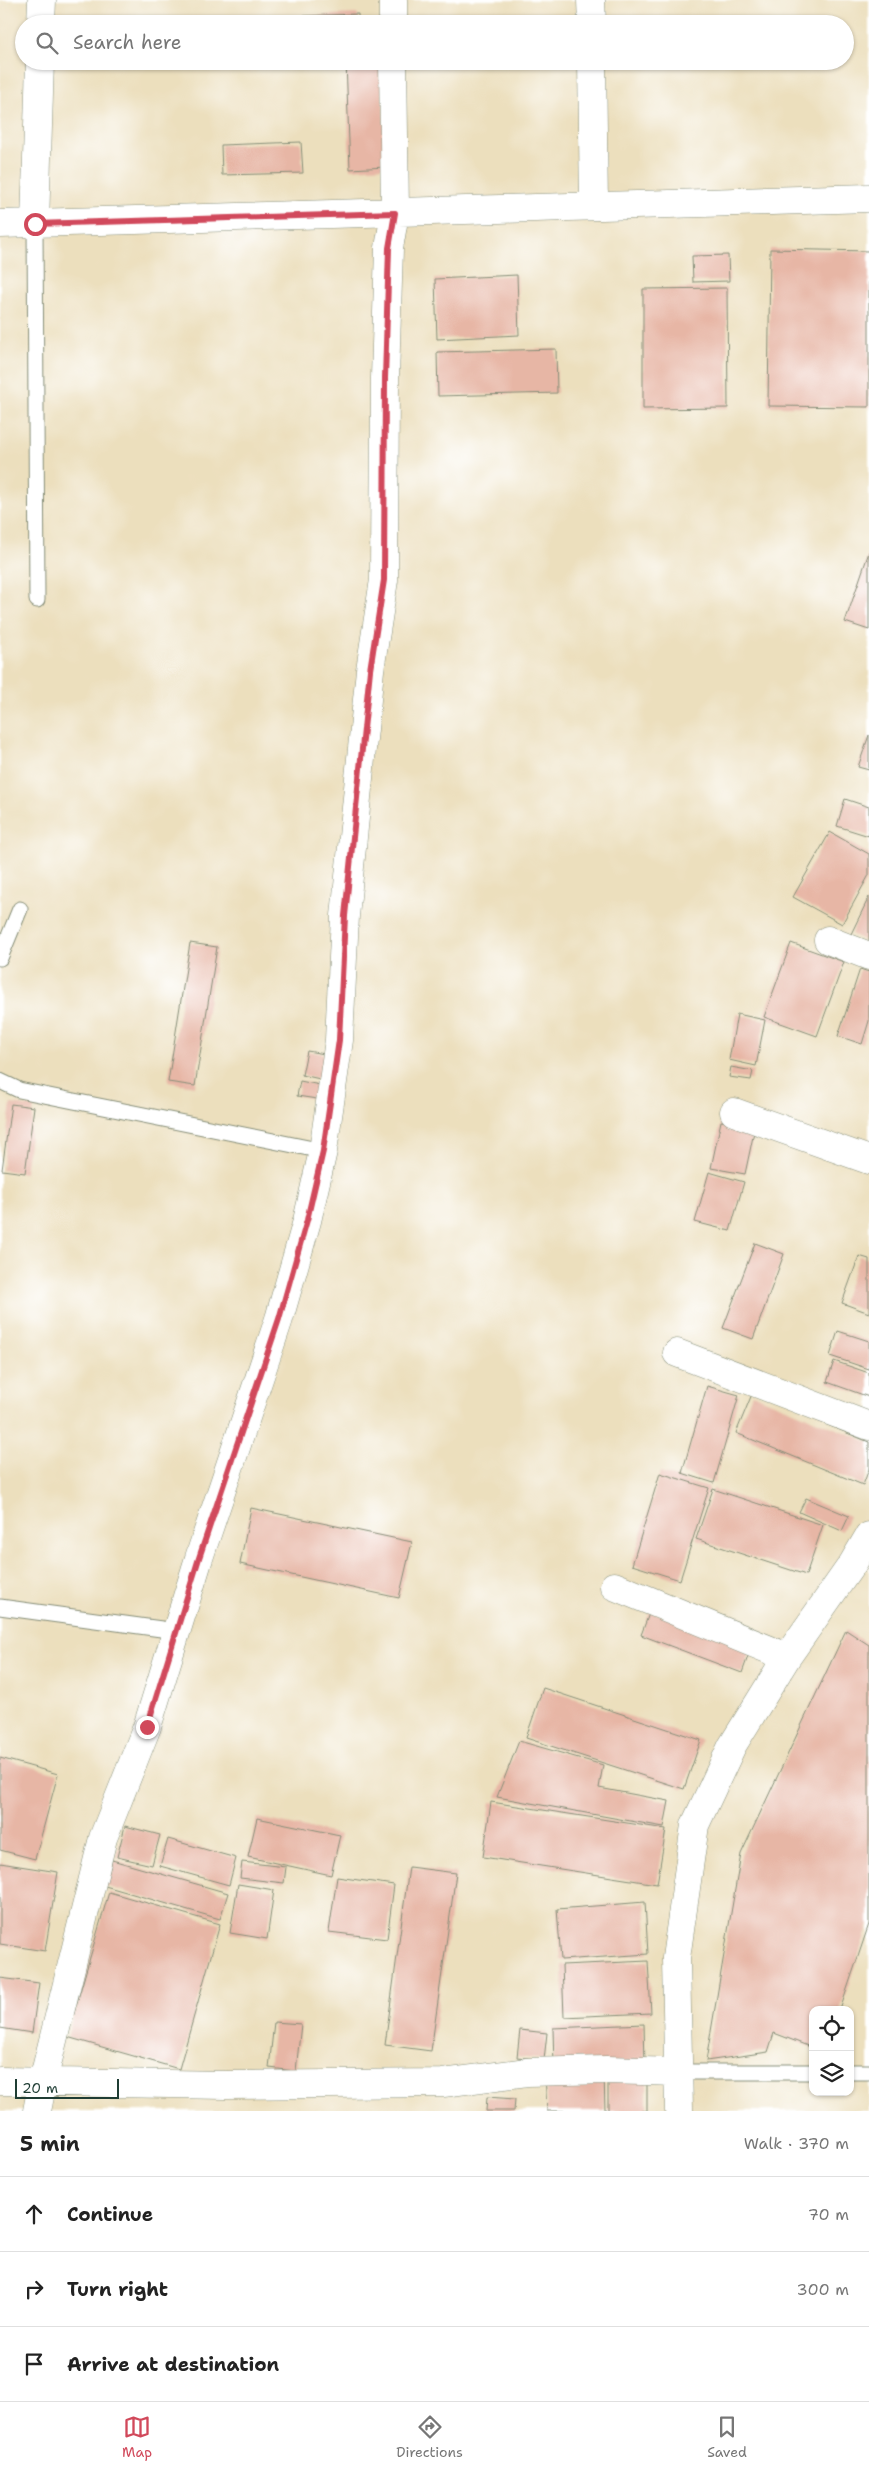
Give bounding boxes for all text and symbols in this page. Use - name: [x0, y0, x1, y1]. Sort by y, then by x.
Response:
- search box: [15, 15, 854, 70]
- icon: search: [33, 29, 61, 57]
- text: Search here: [73, 30, 182, 55]
- route start: [24, 213, 47, 236]
- route end: [136, 1716, 159, 1739]
- map controls: [809, 2006, 854, 2096]
- button: locate: [809, 2006, 854, 2051]
- button: layers: [809, 2051, 854, 2096]
- scale bar: [15, 2076, 119, 2099]
- text: 20 m: [22, 2079, 58, 2097]
- text: 5 min: [20, 2130, 80, 2158]
- text: Walk · 370 m: [744, 2133, 849, 2154]
- icon: ahead: [20, 2200, 48, 2228]
- text: Continue: [67, 2202, 153, 2227]
- text: 70 m: [808, 2204, 849, 2225]
- icon: right: [20, 2275, 48, 2303]
- text: Turn right: [67, 2277, 168, 2302]
- text: 300 m: [797, 2279, 849, 2300]
- icon: arrive: [20, 2350, 48, 2378]
- text: Arrive at destination: [67, 2352, 279, 2377]
- tab: Map: [122, 2413, 152, 2461]
- tab: Directions: [396, 2413, 463, 2461]
- tab: Saved: [707, 2413, 747, 2461]

